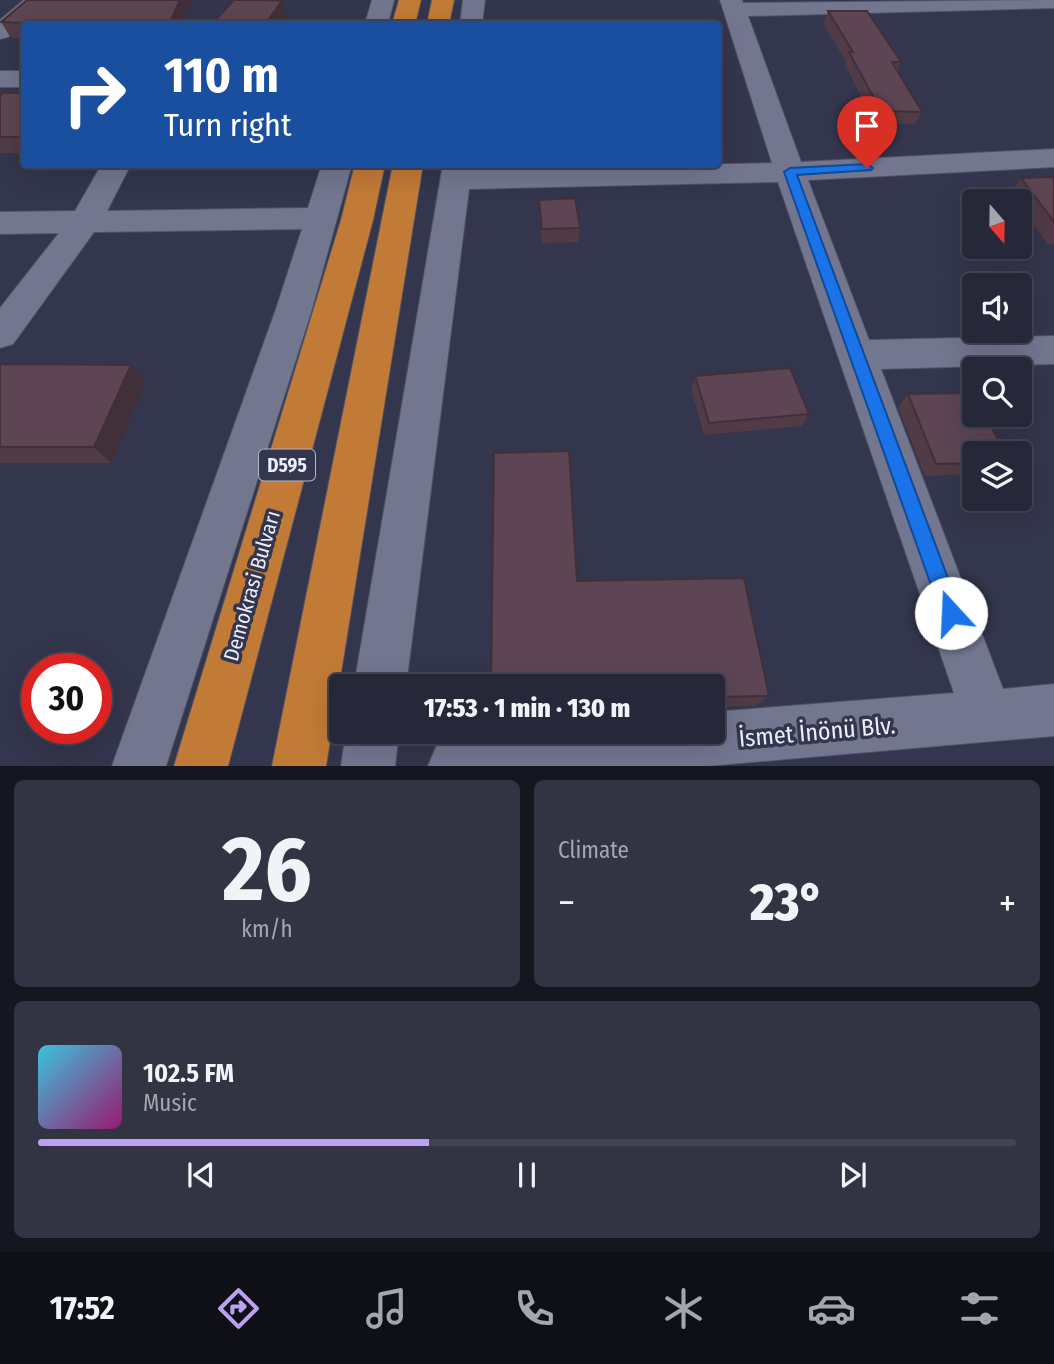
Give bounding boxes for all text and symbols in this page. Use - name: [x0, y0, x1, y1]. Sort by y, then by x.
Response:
- text: 110 m: [164, 46, 279, 105]
- icon: right: [49, 49, 140, 140]
- pin: [837, 96, 897, 168]
- text: Turn right: [164, 106, 291, 144]
- icon: arrive: [848, 107, 886, 145]
- north arrow: [962, 189, 1032, 259]
- map controls: [962, 189, 1032, 511]
- button: sound: [962, 273, 1032, 343]
- button: search: [962, 357, 1032, 427]
- button: layers: [962, 441, 1032, 511]
- road number: D595: [259, 450, 315, 480]
- street label: Demokrasi Bulvarı: [218, 508, 286, 664]
- position arrow: [914, 576, 988, 650]
- speed limit sign: 30: [21, 653, 112, 744]
- text: 17:53 · 1 min · 130 m: [424, 693, 630, 724]
- street label: İsmet İnönü Blv.: [738, 711, 896, 753]
- text: 26: [222, 815, 312, 924]
- text: Climate: [558, 836, 629, 864]
- text: 23°: [750, 871, 824, 934]
- text: −: [558, 880, 575, 926]
- text: +: [999, 880, 1016, 926]
- text: km/h: [241, 915, 293, 943]
- text: 102.5 FM: [143, 1058, 234, 1089]
- text: Music: [143, 1089, 197, 1117]
- icon: previous: [182, 1156, 220, 1194]
- icon: pause: [508, 1156, 546, 1194]
- icon: next: [834, 1156, 872, 1194]
- icon: directions: [214, 1284, 263, 1333]
- icon: music: [362, 1284, 411, 1333]
- icon: phone: [510, 1284, 559, 1333]
- icon: climate: [659, 1284, 708, 1333]
- icon: car: [807, 1284, 856, 1333]
- icon: filters: [955, 1284, 1004, 1333]
- text: 17:52: [50, 1289, 115, 1327]

